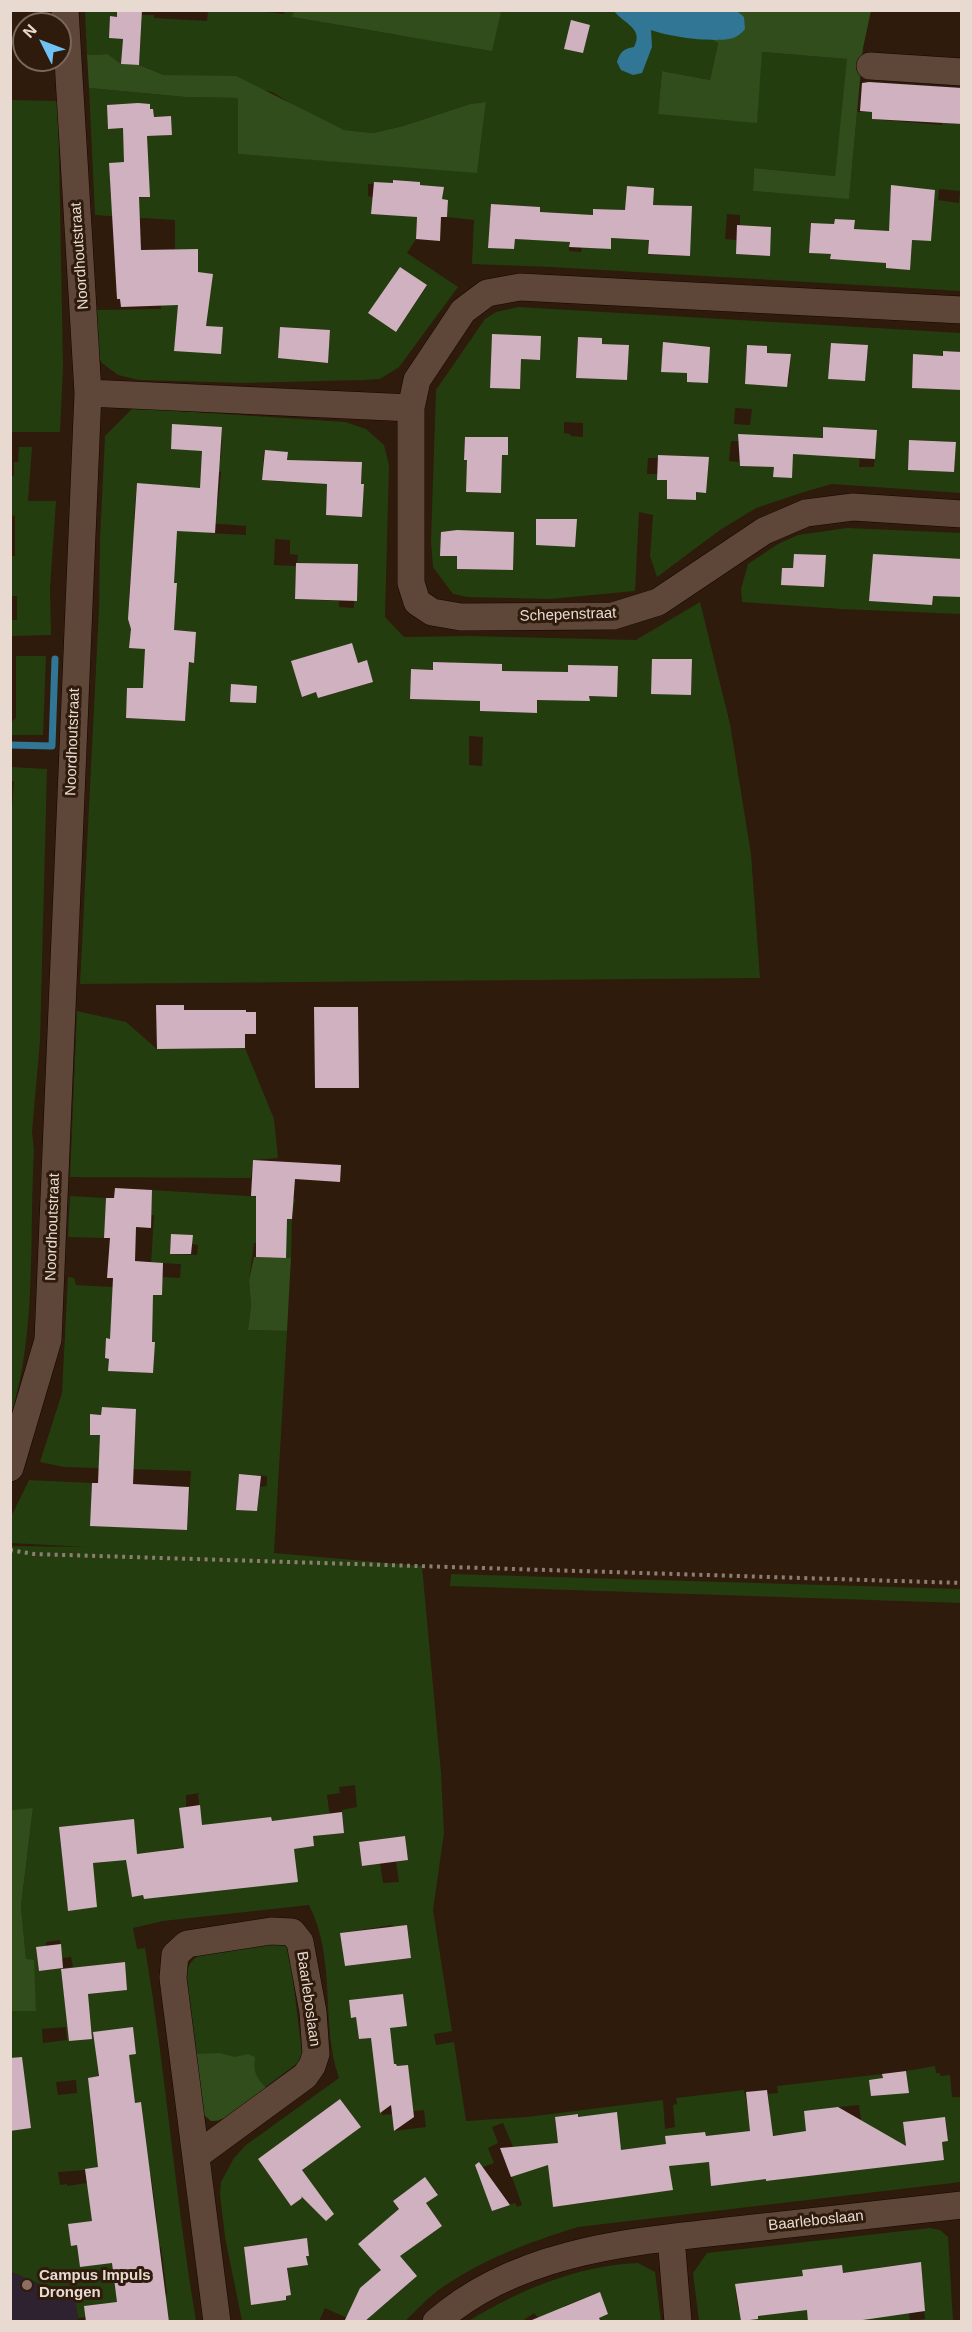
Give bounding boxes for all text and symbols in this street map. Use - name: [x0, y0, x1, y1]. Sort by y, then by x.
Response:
- north arrow: [12, 12, 72, 72]
- text: N: [20, 21, 40, 41]
- street label: Noordhoutstraat: [67, 202, 93, 310]
- street label: Schepenstraat: [519, 604, 617, 626]
- street label: Noordhoutstraat: [62, 688, 84, 796]
- street label: Noordhoutstraat: [42, 1173, 64, 1281]
- street label: Baarleboslaan: [292, 1950, 324, 2048]
- street label: Baarleboslaan: [767, 2207, 865, 2235]
- place label: Campus Impuls Drongen: [39, 2267, 151, 2302]
- marker: Campus Impuls Drongen: [20, 2278, 34, 2292]

